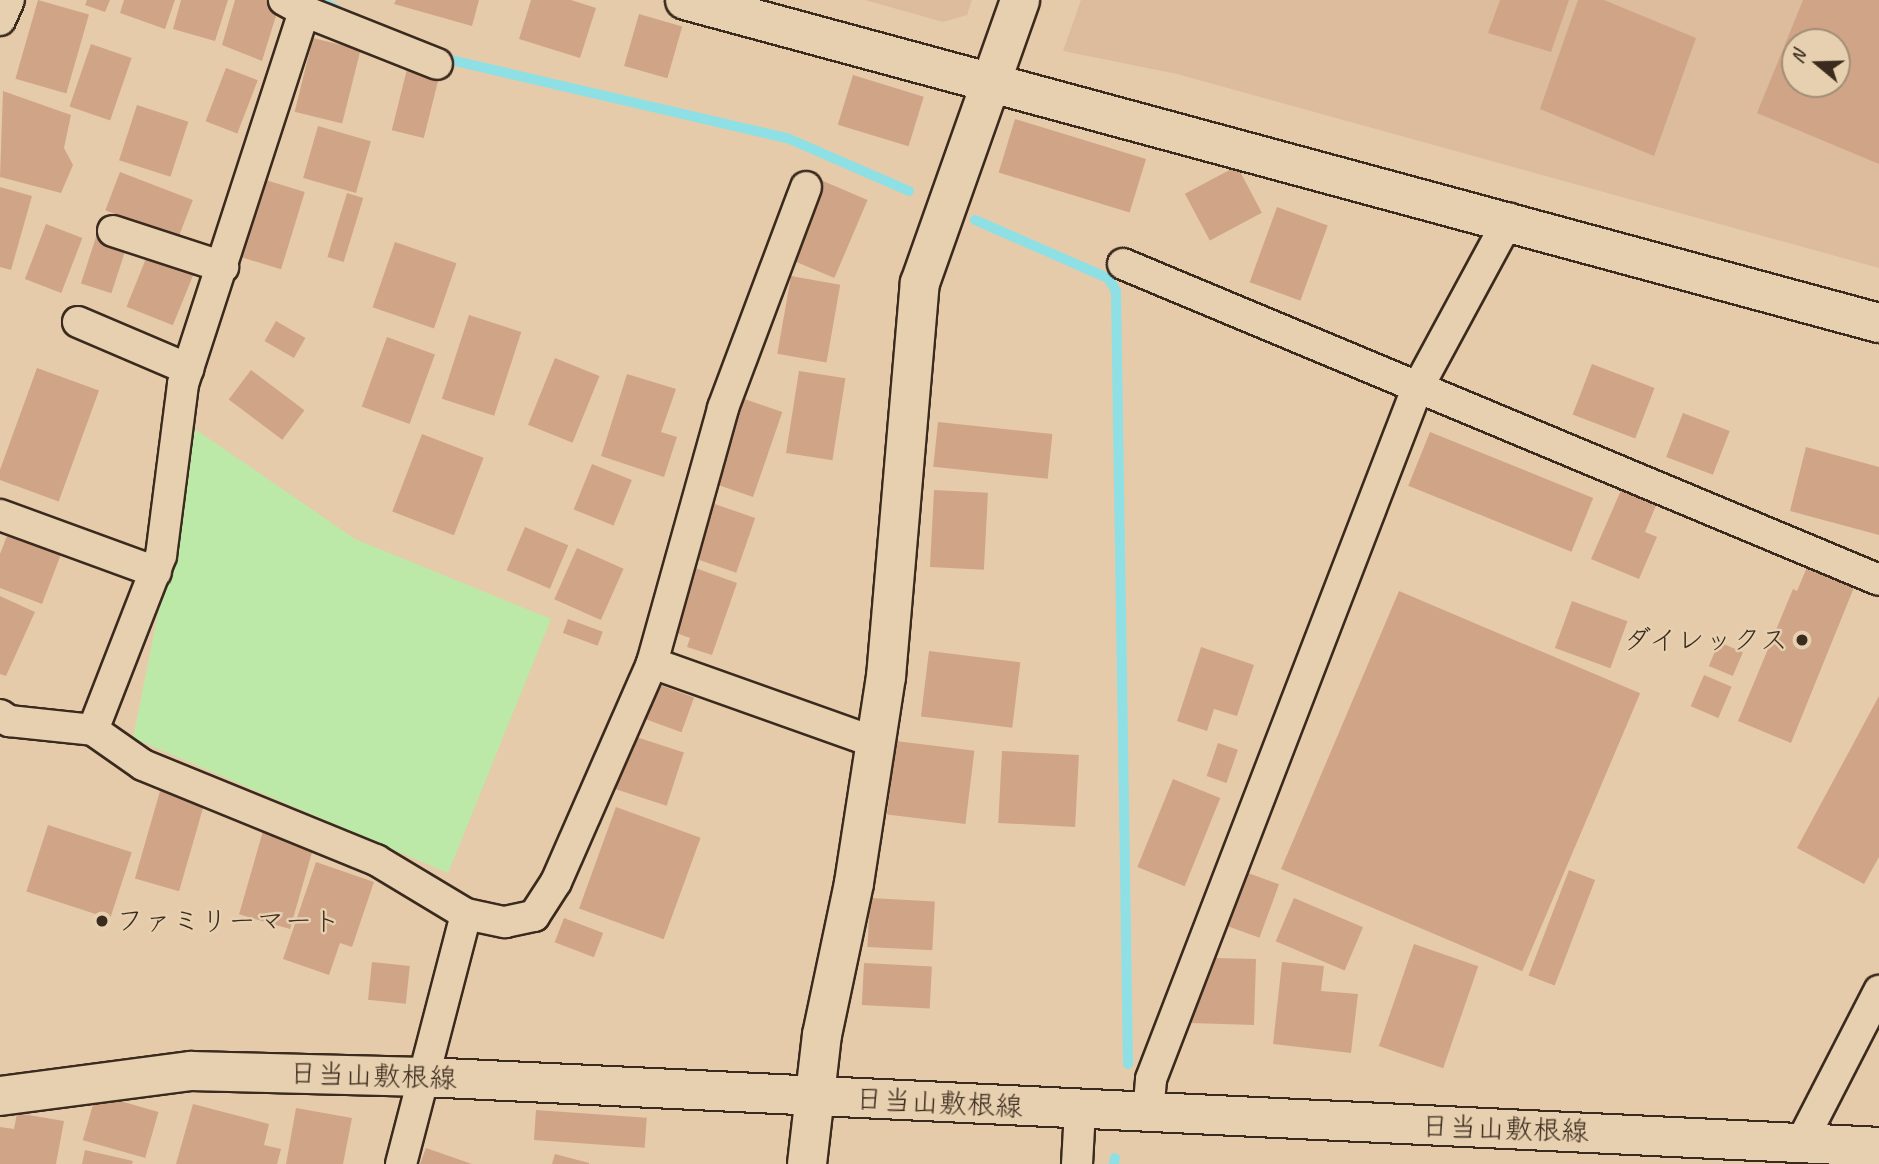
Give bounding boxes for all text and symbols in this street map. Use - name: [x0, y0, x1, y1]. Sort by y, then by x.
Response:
- north arrow: [1781, 28, 1851, 98]
- text: N: [1785, 47, 1811, 66]
- place label: ダイレックス: [1620, 623, 1788, 657]
- marker: ダイレックス: [1794, 632, 1810, 648]
- place label: ファミリーマート: [116, 904, 340, 938]
- marker: ファミリーマート: [94, 913, 110, 929]
- street label: 日当山敷根線: [288, 1056, 458, 1096]
- street label: 日当山敷根線: [854, 1082, 1024, 1124]
- street label: 日当山敷根線: [1420, 1109, 1590, 1149]

